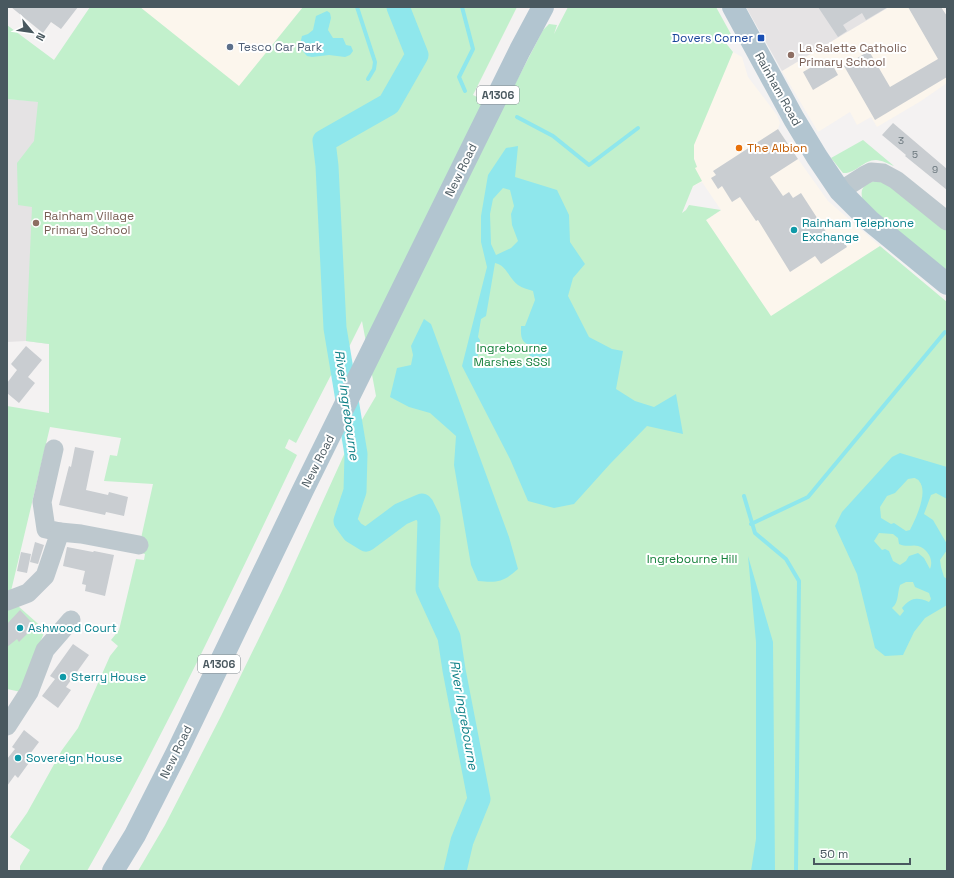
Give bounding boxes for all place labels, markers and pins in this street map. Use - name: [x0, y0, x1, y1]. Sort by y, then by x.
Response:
- place label: Dovers Corner: [672, 30, 753, 46]
- marker: Dovers Corner: [756, 33, 766, 43]
- place label: Tesco Car Park: [238, 39, 323, 55]
- place label: La Salette Catholic Primary School: [799, 40, 907, 70]
- marker: Tesco Car Park: [225, 42, 235, 52]
- marker: La Salette Catholic Primary School: [786, 50, 796, 60]
- place label: The Albion: [747, 140, 807, 156]
- marker: The Albion: [734, 143, 744, 153]
- place label: Rainham Village Primary School: [44, 208, 134, 238]
- place label: Rainham Telephone Exchange: [802, 215, 914, 245]
- marker: Rainham Village Primary School: [31, 218, 41, 228]
- marker: Rainham Telephone Exchange: [789, 225, 799, 235]
- place label: Ashwood Court: [28, 620, 117, 636]
- marker: Ashwood Court: [15, 623, 25, 633]
- place label: Sterry House: [71, 669, 146, 685]
- marker: Sterry House: [58, 672, 68, 682]
- place label: Sovereign House: [26, 750, 122, 766]
- marker: Sovereign House: [13, 753, 23, 763]

